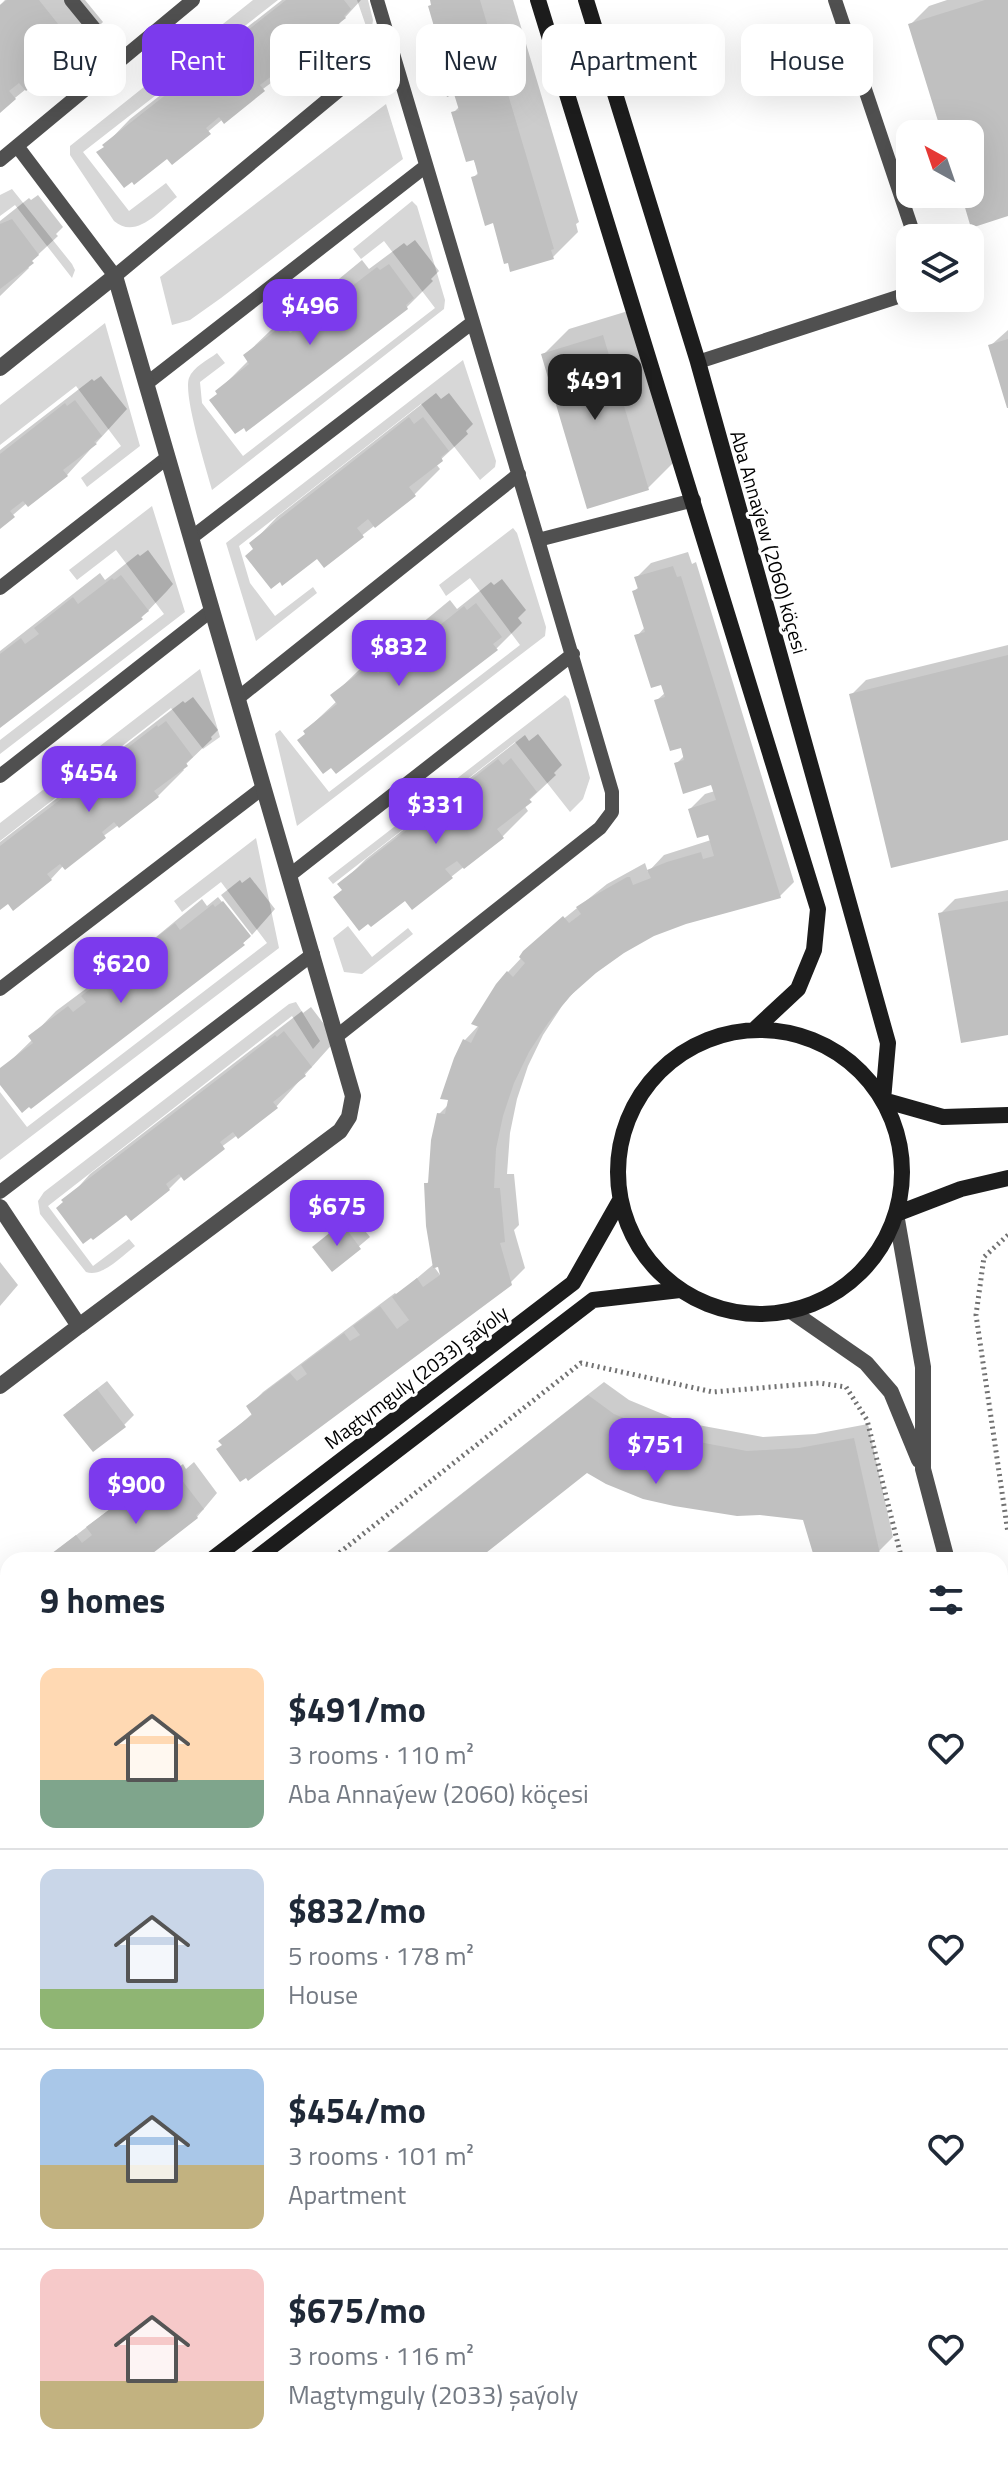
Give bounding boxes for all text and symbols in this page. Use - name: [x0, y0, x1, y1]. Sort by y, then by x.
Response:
- chip: Buy: [24, 24, 126, 96]
- chip: Rent: [142, 24, 254, 96]
- chip: Filters: [270, 24, 400, 96]
- chip: New: [416, 24, 526, 96]
- chip: Apartment: [542, 24, 725, 96]
- chip: House: [741, 24, 873, 96]
- north arrow: [896, 120, 984, 208]
- map controls: [896, 120, 984, 312]
- button: layers: [896, 224, 984, 312]
- pin: $496: [263, 279, 357, 347]
- text: $496: [281, 285, 339, 324]
- pin: $491: [548, 354, 642, 422]
- text: $491: [566, 360, 624, 399]
- street label: Aba Annaýew (2060) köçesi: [722, 427, 816, 657]
- pin: $832: [352, 620, 446, 688]
- text: $832: [370, 626, 428, 665]
- pin: $454: [42, 746, 136, 814]
- text: $454: [60, 752, 118, 791]
- pin: $331: [389, 778, 483, 846]
- text: $331: [407, 784, 465, 823]
- pin: $620: [74, 937, 168, 1005]
- text: $620: [92, 943, 150, 982]
- pin: $675: [290, 1180, 384, 1248]
- text: $675: [308, 1186, 366, 1225]
- street label: Magtymguly (2033) şaýoly: [317, 1297, 515, 1457]
- pin: $751: [609, 1418, 703, 1486]
- text: $751: [627, 1424, 685, 1463]
- pin: $900: [89, 1458, 183, 1526]
- text: $900: [107, 1464, 165, 1503]
- text: 9 homes: [40, 1574, 165, 1626]
- icon: filters: [924, 1578, 968, 1622]
- text: $491/mo: [288, 1683, 426, 1735]
- icon: home: [104, 1700, 200, 1796]
- icon: heart: [924, 1726, 968, 1770]
- text: 3 rooms · 110 m²: [288, 1735, 474, 1774]
- text: Aba Annaýew (2060) köçesi: [288, 1774, 589, 1813]
- text: $832/mo: [288, 1884, 426, 1936]
- icon: home: [104, 1901, 200, 1997]
- icon: heart: [924, 1927, 968, 1971]
- text: 5 rooms · 178 m²: [288, 1936, 474, 1975]
- text: House: [288, 1975, 358, 2014]
- text: $454/mo: [288, 2084, 426, 2136]
- icon: home: [104, 2101, 200, 2197]
- icon: heart: [924, 2127, 968, 2171]
- text: 3 rooms · 101 m²: [288, 2136, 474, 2175]
- text: Apartment: [288, 2175, 406, 2214]
- text: $675/mo: [288, 2284, 426, 2336]
- icon: home: [104, 2301, 200, 2397]
- icon: heart: [924, 2327, 968, 2371]
- text: 3 rooms · 116 m²: [288, 2336, 474, 2375]
- text: Magtymguly (2033) şaýoly: [288, 2375, 578, 2414]

